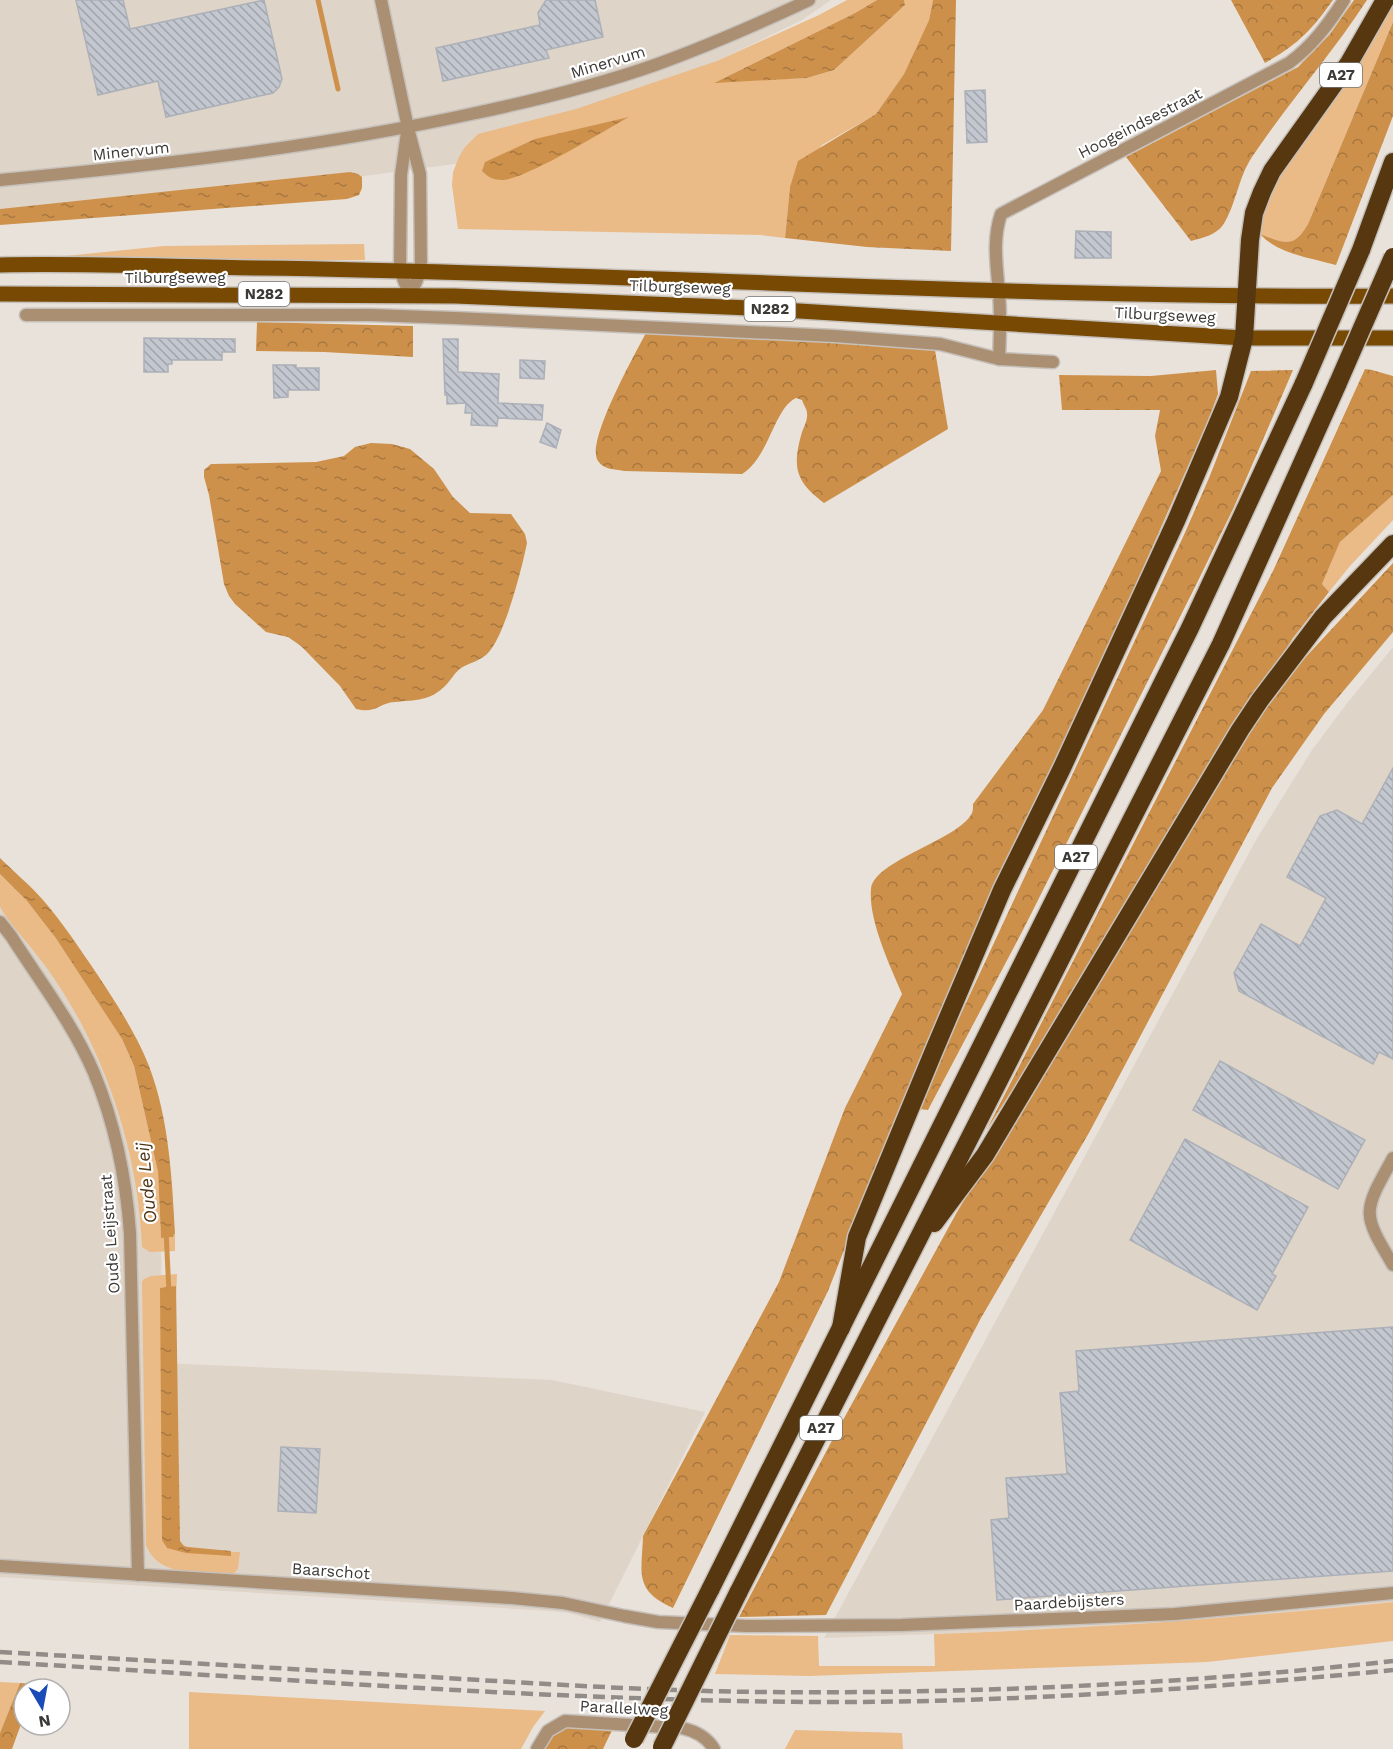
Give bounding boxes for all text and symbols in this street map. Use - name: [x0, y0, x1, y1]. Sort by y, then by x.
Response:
- street label: Minervum: [568, 42, 648, 82]
- road number: A27: [1320, 63, 1362, 87]
- street label: Hoogeindsestraat: [1075, 83, 1205, 162]
- street label: Minervum: [92, 138, 170, 164]
- street label: Tilburgseweg: [124, 268, 226, 287]
- street label: Tilburgseweg: [629, 276, 732, 298]
- road number: N282: [238, 282, 290, 306]
- road number: N282: [744, 297, 796, 321]
- street label: Tilburgseweg: [1114, 303, 1217, 327]
- road number: A27: [1055, 845, 1097, 869]
- water label: Oude Leij: [131, 1140, 161, 1225]
- street label: Oude Leijstraat: [96, 1173, 124, 1294]
- road number: A27: [800, 1416, 842, 1440]
- street label: Baarschot: [291, 1559, 371, 1583]
- street label: Paardebijsters: [1013, 1590, 1125, 1614]
- north arrow: [12, 1677, 72, 1737]
- street label: Parallelweg: [579, 1696, 669, 1720]
- text: N: [37, 1711, 52, 1732]

